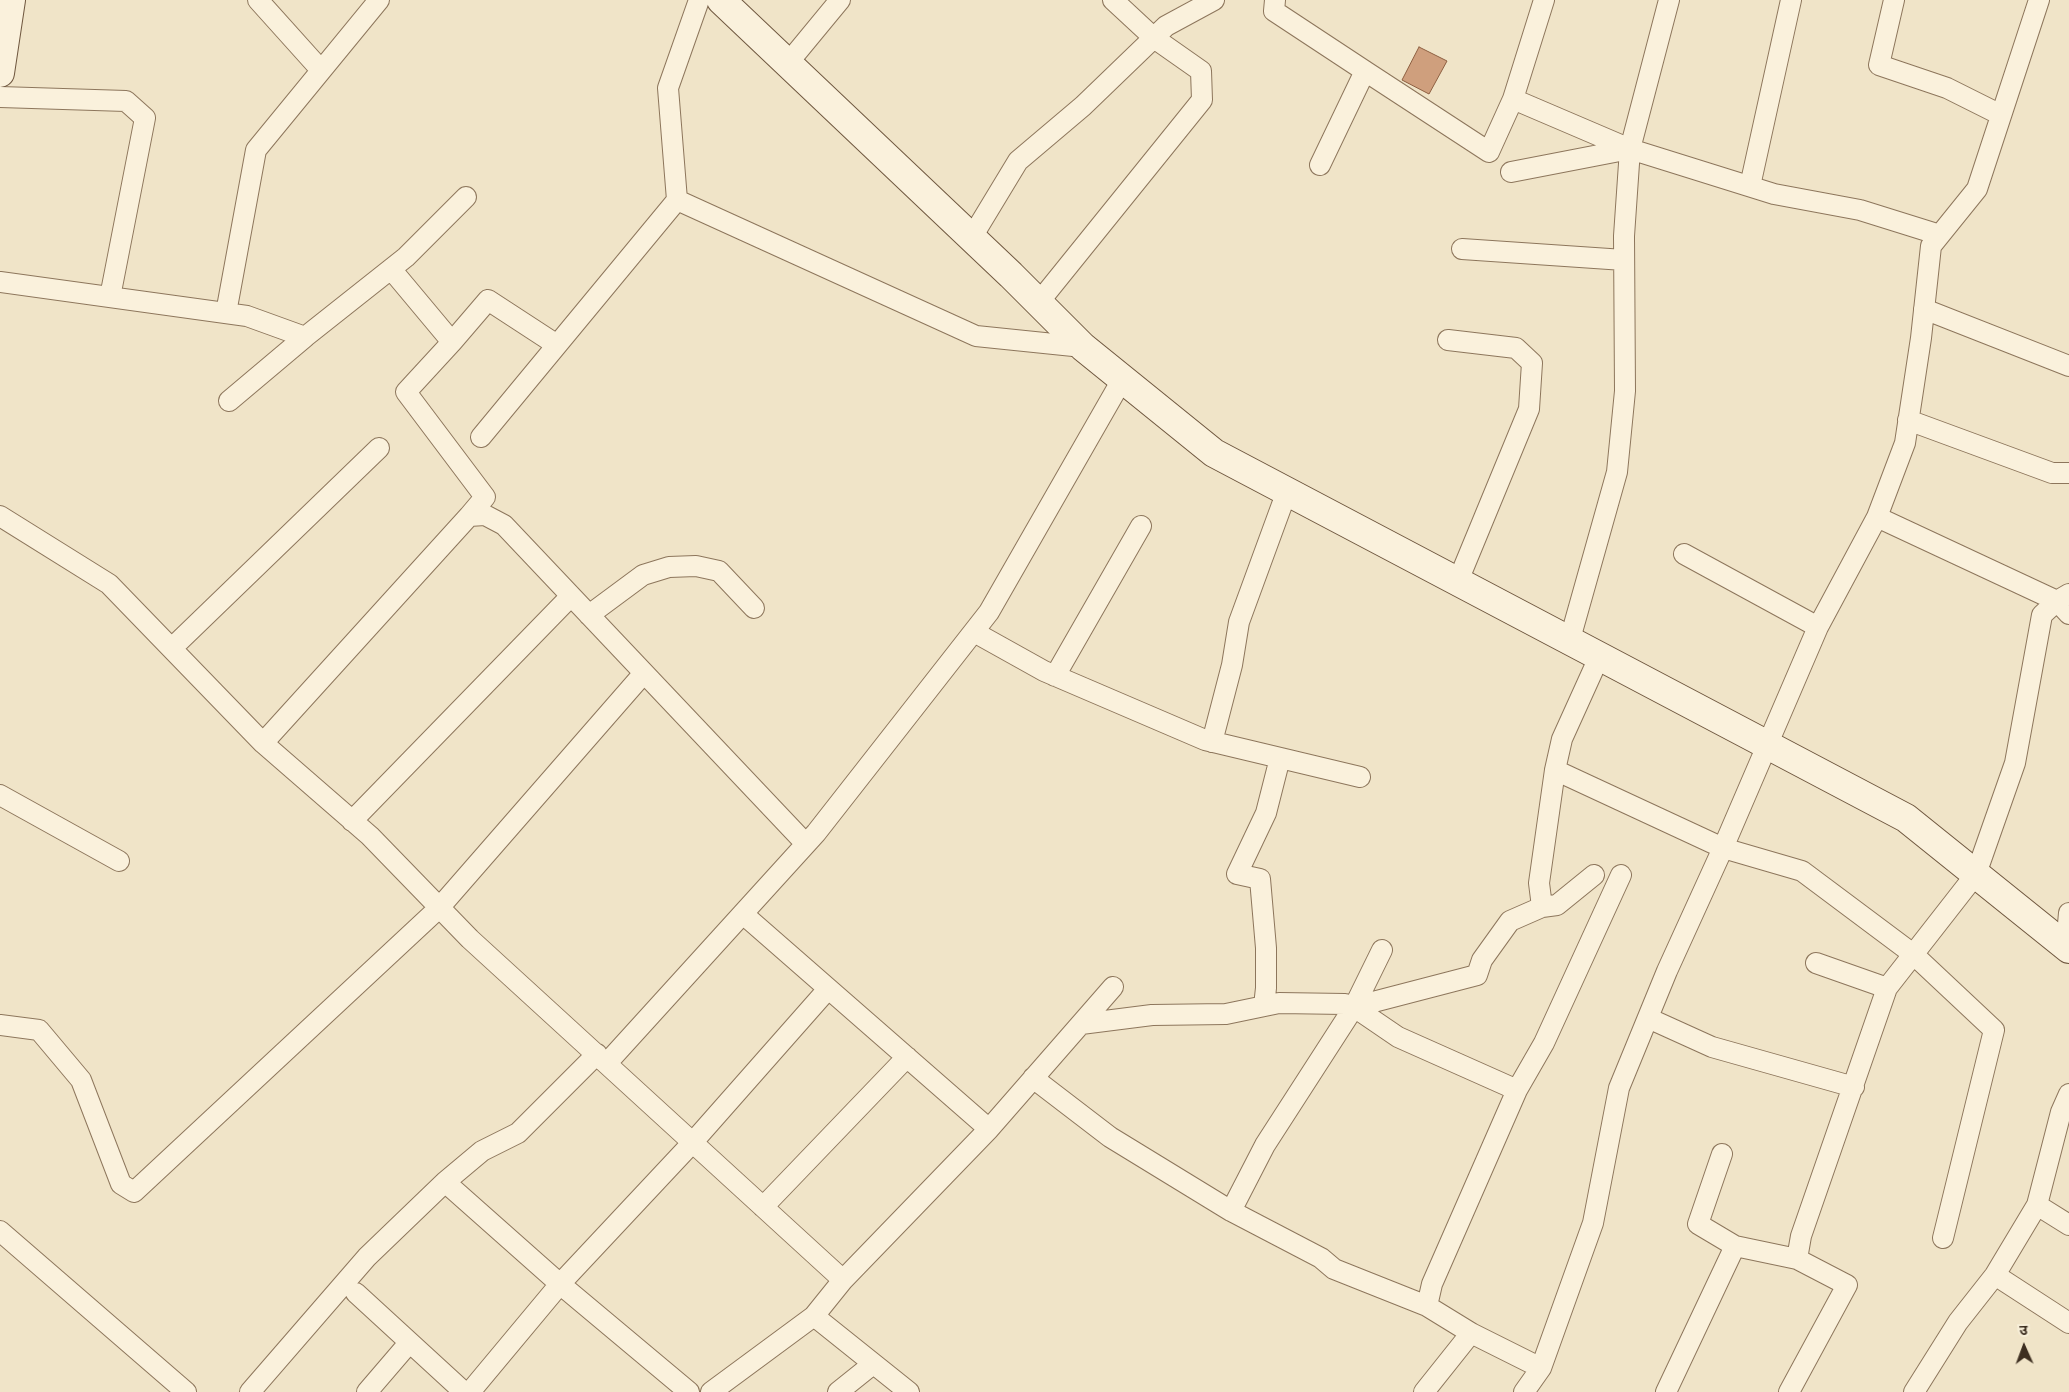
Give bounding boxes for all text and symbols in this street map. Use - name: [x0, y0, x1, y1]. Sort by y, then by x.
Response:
- north arrow: [1999, 1322, 2049, 1372]
- text: उ: [2019, 1322, 2028, 1341]

